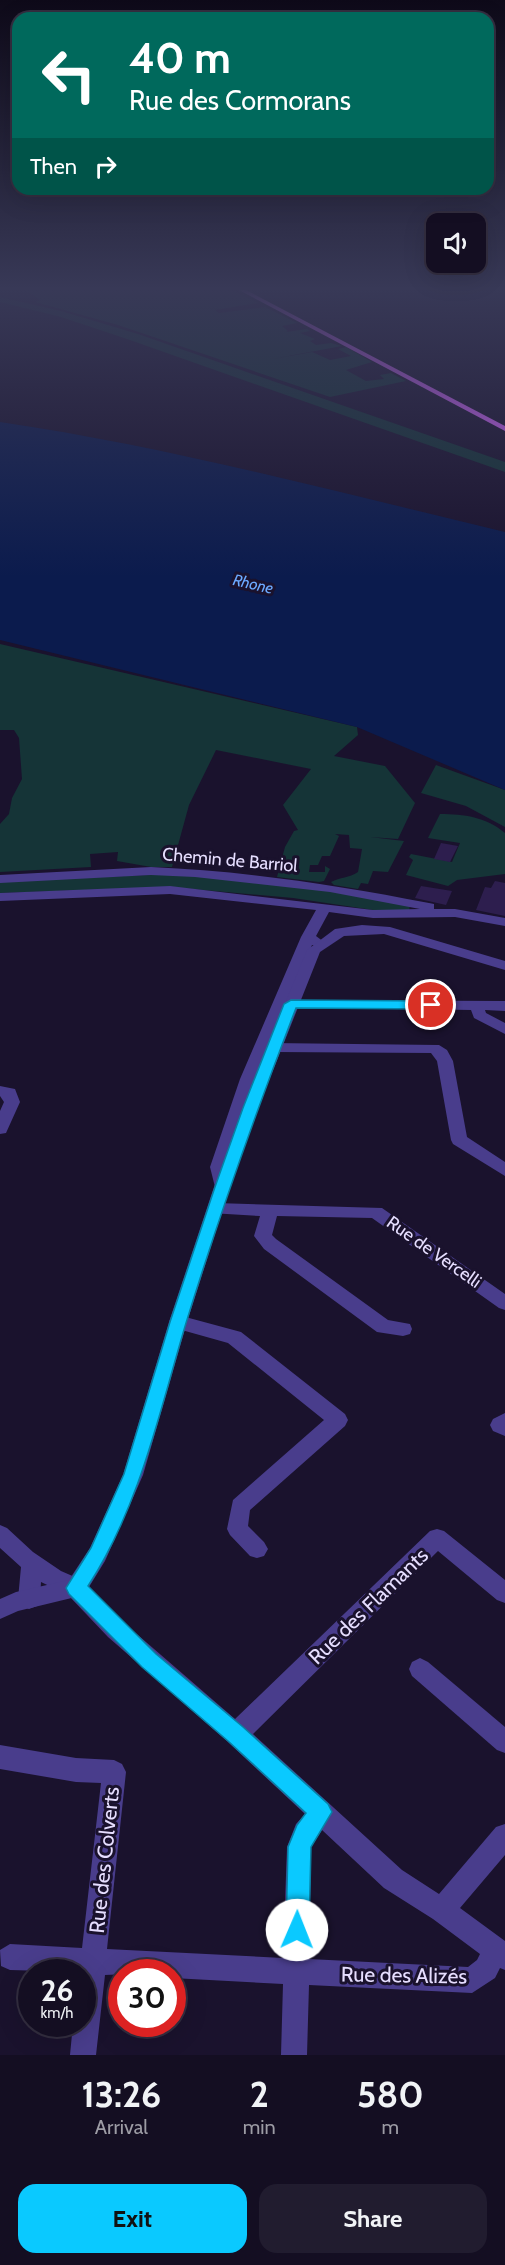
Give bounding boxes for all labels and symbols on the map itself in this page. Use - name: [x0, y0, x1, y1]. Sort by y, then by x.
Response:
- water label: Rhone: [231, 570, 275, 598]
- street label: Chemin de Barriol: [161, 843, 299, 877]
- pin: [405, 979, 456, 1030]
- street label: Rue de Vercelli: [382, 1211, 486, 1293]
- street label: Rue des Flamants: [303, 1542, 433, 1669]
- street label: Rue des Colverts: [84, 1785, 124, 1934]
- position arrow: [265, 1898, 329, 1962]
- speed limit sign: 30: [108, 1959, 186, 2037]
- street label: Rue des Alizés: [341, 1961, 468, 1989]

